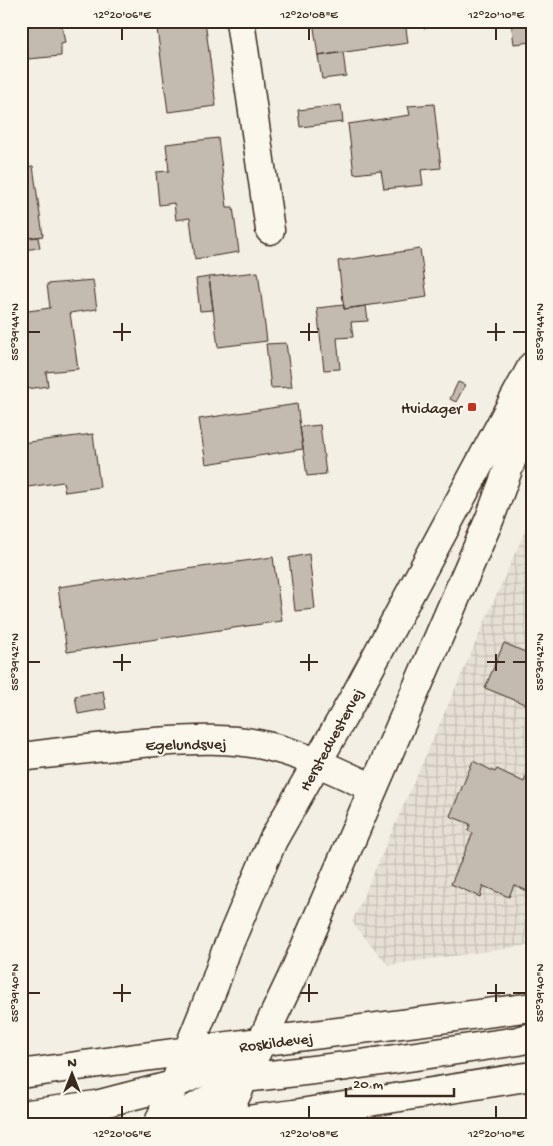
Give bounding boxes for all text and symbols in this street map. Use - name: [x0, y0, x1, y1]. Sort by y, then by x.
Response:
- text: 12°20'06"E: [92, 9, 151, 23]
- text: 12°20'08"E: [279, 9, 338, 23]
- text: 12°20'10"E: [467, 9, 525, 23]
- text: 55°39'44"N: [9, 303, 23, 361]
- text: 55°39'44"N: [534, 303, 548, 361]
- place label: Hvidager: [401, 401, 463, 420]
- marker: Hvidager: [466, 401, 478, 413]
- text: 55°39'42"N: [9, 633, 23, 691]
- text: 55°39'42"N: [534, 633, 548, 691]
- street label: Herstedvestervej: [297, 686, 369, 795]
- street label: Egelundsvej: [145, 736, 227, 757]
- text: 55°39'40"N: [9, 964, 23, 1022]
- text: 55°39'40"N: [534, 964, 548, 1022]
- street label: Roskildevej: [238, 1031, 314, 1058]
- north arrow: [48, 1048, 98, 1098]
- text: N: [67, 1055, 77, 1072]
- scale bar: [346, 1066, 453, 1098]
- text: 20 m: [353, 1076, 383, 1094]
- text: 12°20'06"E: [92, 1128, 151, 1142]
- text: 12°20'08"E: [279, 1128, 338, 1142]
- text: 12°20'10"E: [467, 1128, 525, 1142]

